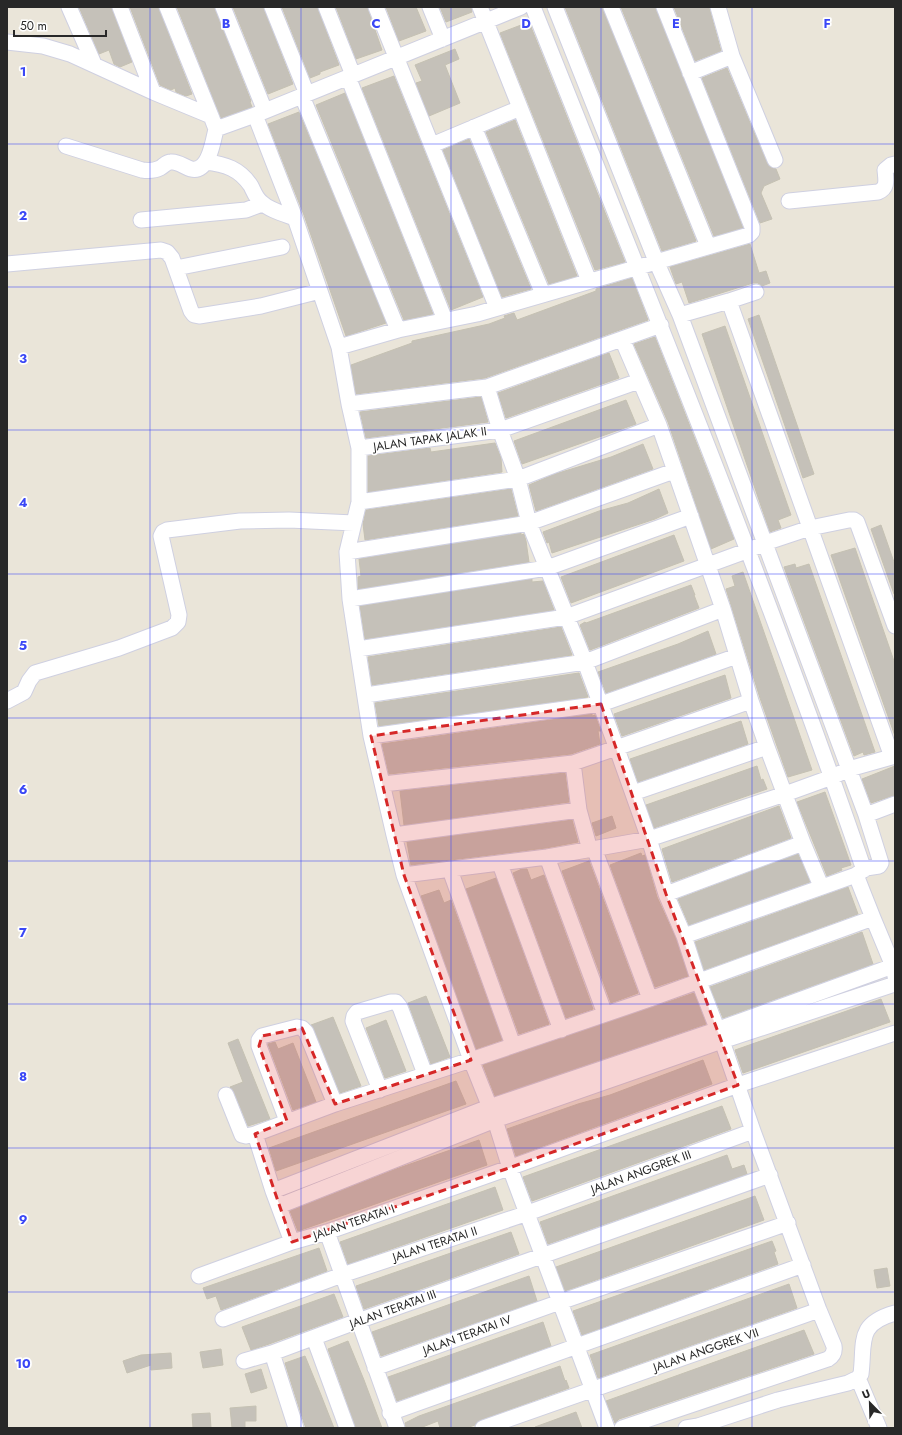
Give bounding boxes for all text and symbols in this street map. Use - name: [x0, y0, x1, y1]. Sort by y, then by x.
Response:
- scale bar: [14, 12, 106, 38]
- text: B: [222, 14, 231, 33]
- text: C: [371, 14, 381, 33]
- text: D: [521, 14, 531, 33]
- text: E: [672, 14, 680, 33]
- text: F: [823, 14, 831, 33]
- text: 50 m: [20, 17, 47, 35]
- text: 1: [20, 62, 26, 81]
- text: 2: [19, 206, 27, 225]
- text: 3: [19, 349, 27, 368]
- street label: JALAN TAPAK JALAK II: [370, 422, 488, 456]
- text: 4: [18, 493, 28, 512]
- text: 5: [19, 636, 27, 655]
- text: 6: [19, 780, 28, 799]
- text: 7: [19, 923, 27, 942]
- text: 8: [19, 1067, 27, 1086]
- street label: JALAN ANGGREK III: [586, 1145, 694, 1199]
- street label: JALAN TERATAI I: [309, 1200, 397, 1245]
- text: 9: [19, 1210, 28, 1229]
- street label: JALAN TERATAI II: [388, 1222, 480, 1267]
- street label: JALAN TERATAI III: [345, 1285, 439, 1334]
- street label: JALAN TERATAI IV: [418, 1311, 514, 1360]
- street label: JALAN ANGGREK VII: [649, 1323, 761, 1377]
- text: 10: [15, 1354, 31, 1373]
- north arrow: [850, 1383, 890, 1423]
- text: U: [859, 1385, 873, 1403]

